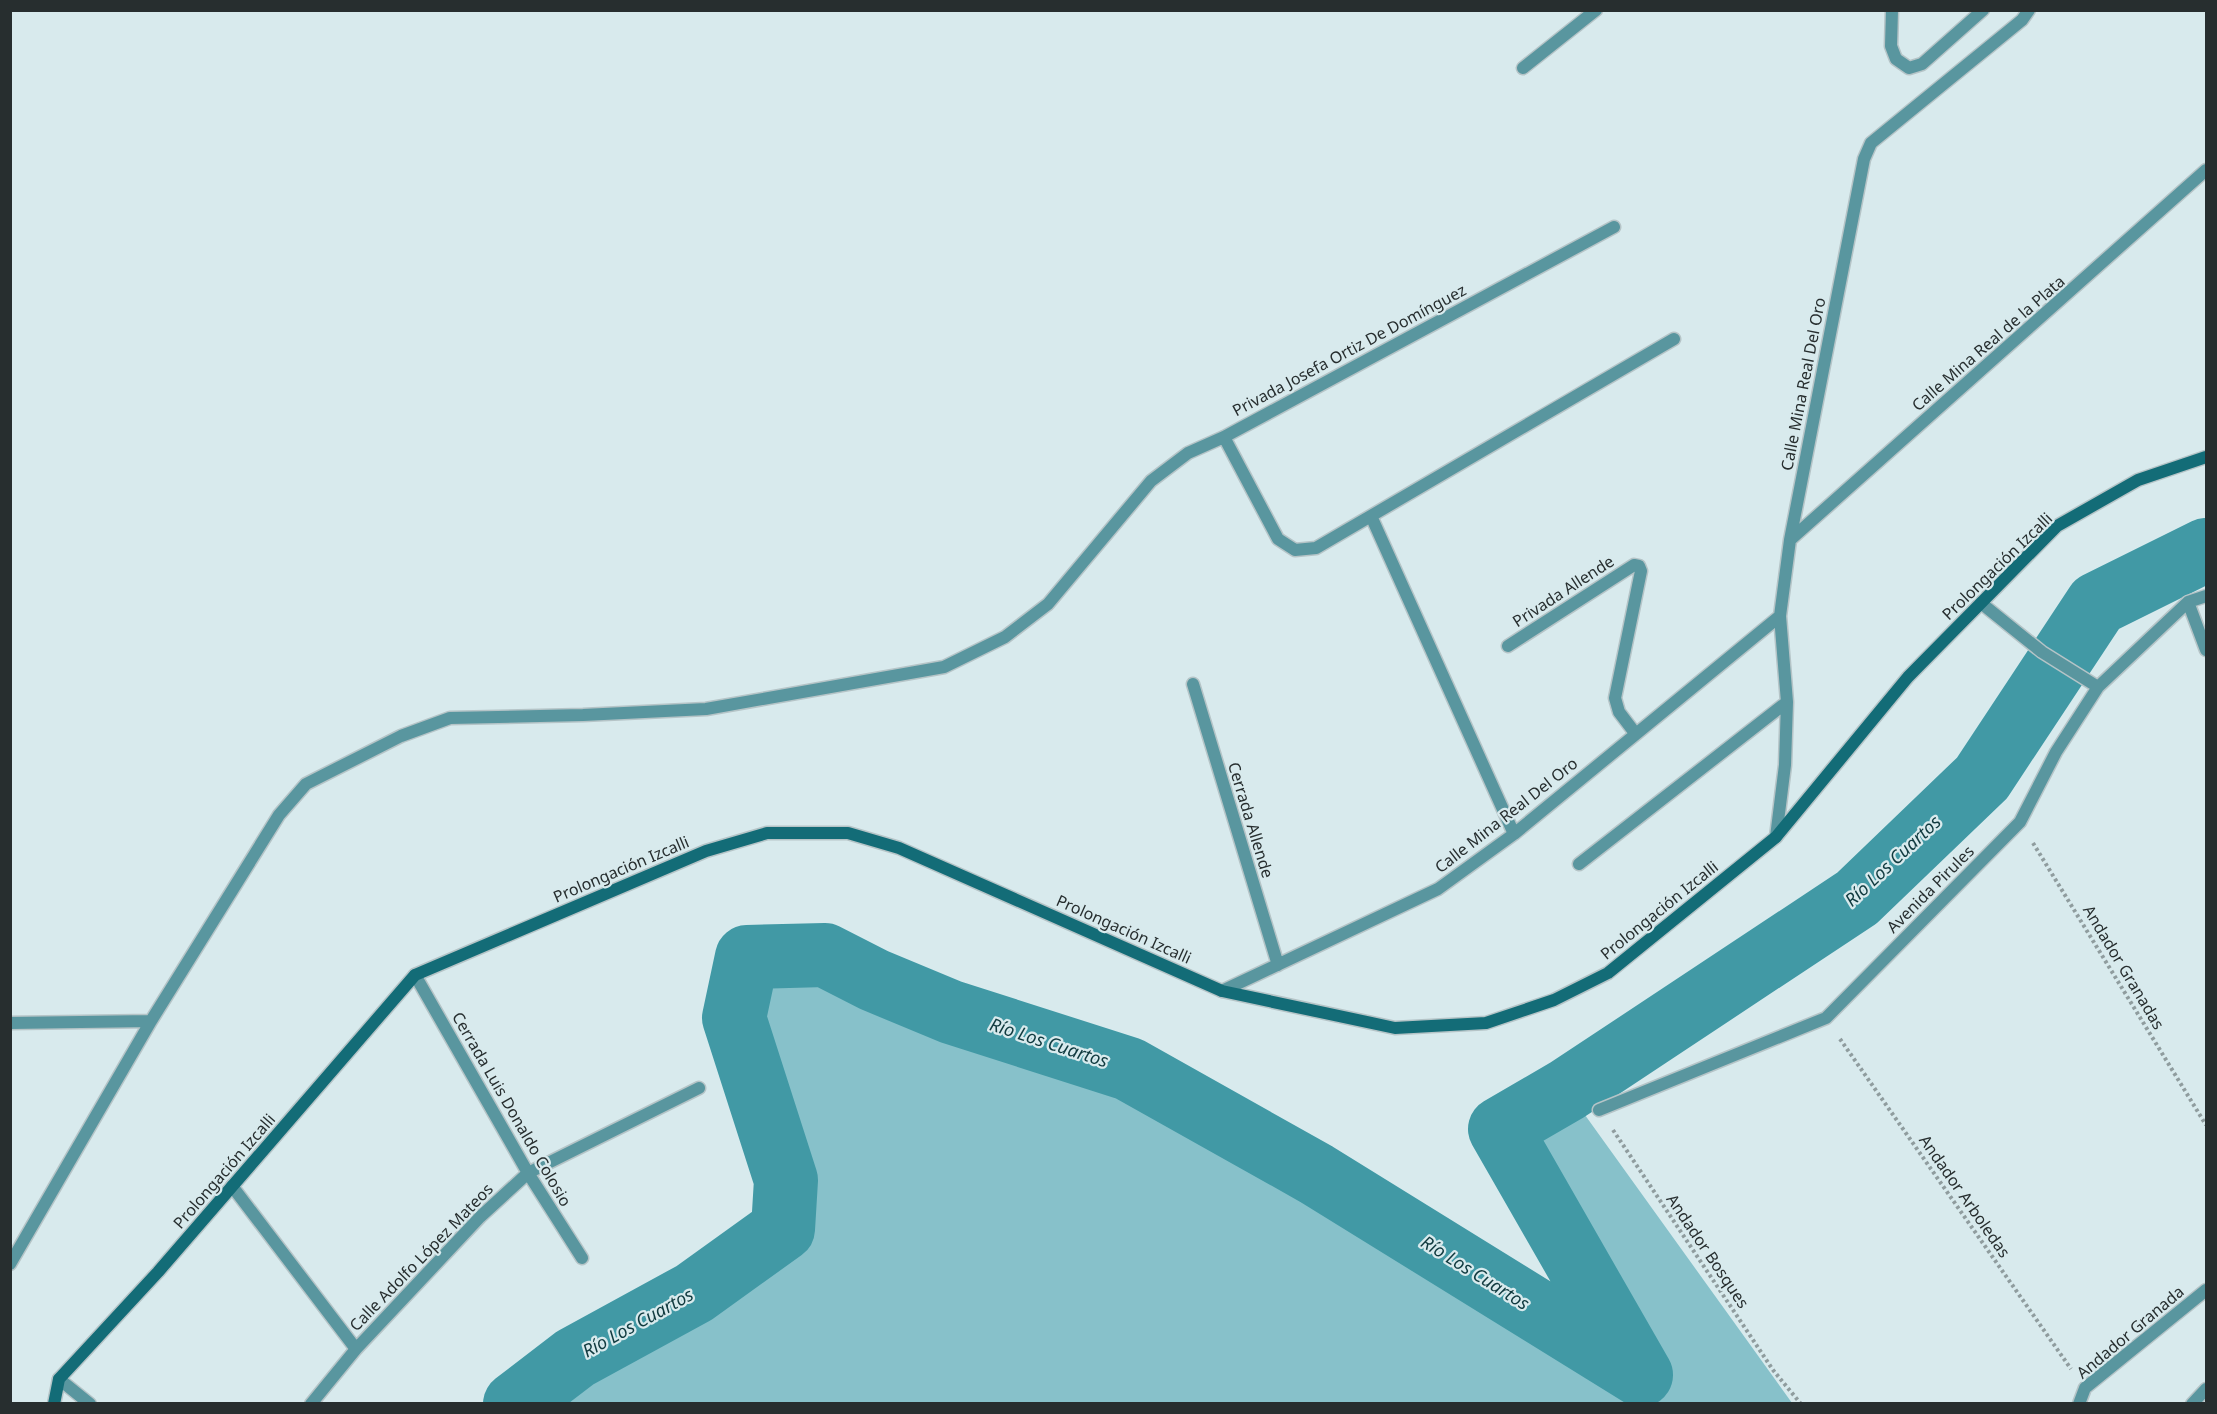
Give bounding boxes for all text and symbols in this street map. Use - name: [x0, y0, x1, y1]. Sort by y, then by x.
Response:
- street label: Calle Mina Real de la Plata: [1907, 270, 2069, 416]
- street label: Privada Josefa Ortiz De Domínguez: [1228, 279, 1470, 421]
- street label: Calle Mina Real Del Oro: [1775, 296, 1831, 472]
- street label: Prolongación Izcalli: [1937, 507, 2057, 625]
- street label: Privada Allende: [1508, 550, 1618, 632]
- street label: Calle Mina Real Del Oro: [1430, 752, 1582, 878]
- street label: Cerrada Allende: [1223, 759, 1279, 881]
- water label: Río Los Cuartos: [1839, 809, 1946, 911]
- street label: Prolongación Izcalli: [550, 830, 692, 908]
- street label: Avenida Pirules: [1881, 840, 1979, 938]
- street label: Prolongación Izcalli: [1595, 856, 1723, 964]
- street label: Prolongación Izcalli: [1053, 889, 1195, 969]
- street label: Andador Granadas: [2078, 901, 2170, 1033]
- street label: Cerrada Luis Donaldo Colosio: [447, 1008, 577, 1210]
- water label: Río Los Cuartos: [987, 1012, 1112, 1073]
- street label: Prolongación Izcalli: [168, 1109, 280, 1233]
- street label: Andador Arboledas: [1914, 1130, 2016, 1262]
- street label: Calle Adolfo López Mateos: [344, 1178, 498, 1336]
- street label: Andador Bosques: [1662, 1190, 1754, 1312]
- water label: Río Los Cuartos: [1417, 1229, 1534, 1315]
- street label: Andador Granada: [2072, 1281, 2188, 1383]
- water label: Río Los Cuartos: [578, 1282, 697, 1362]

